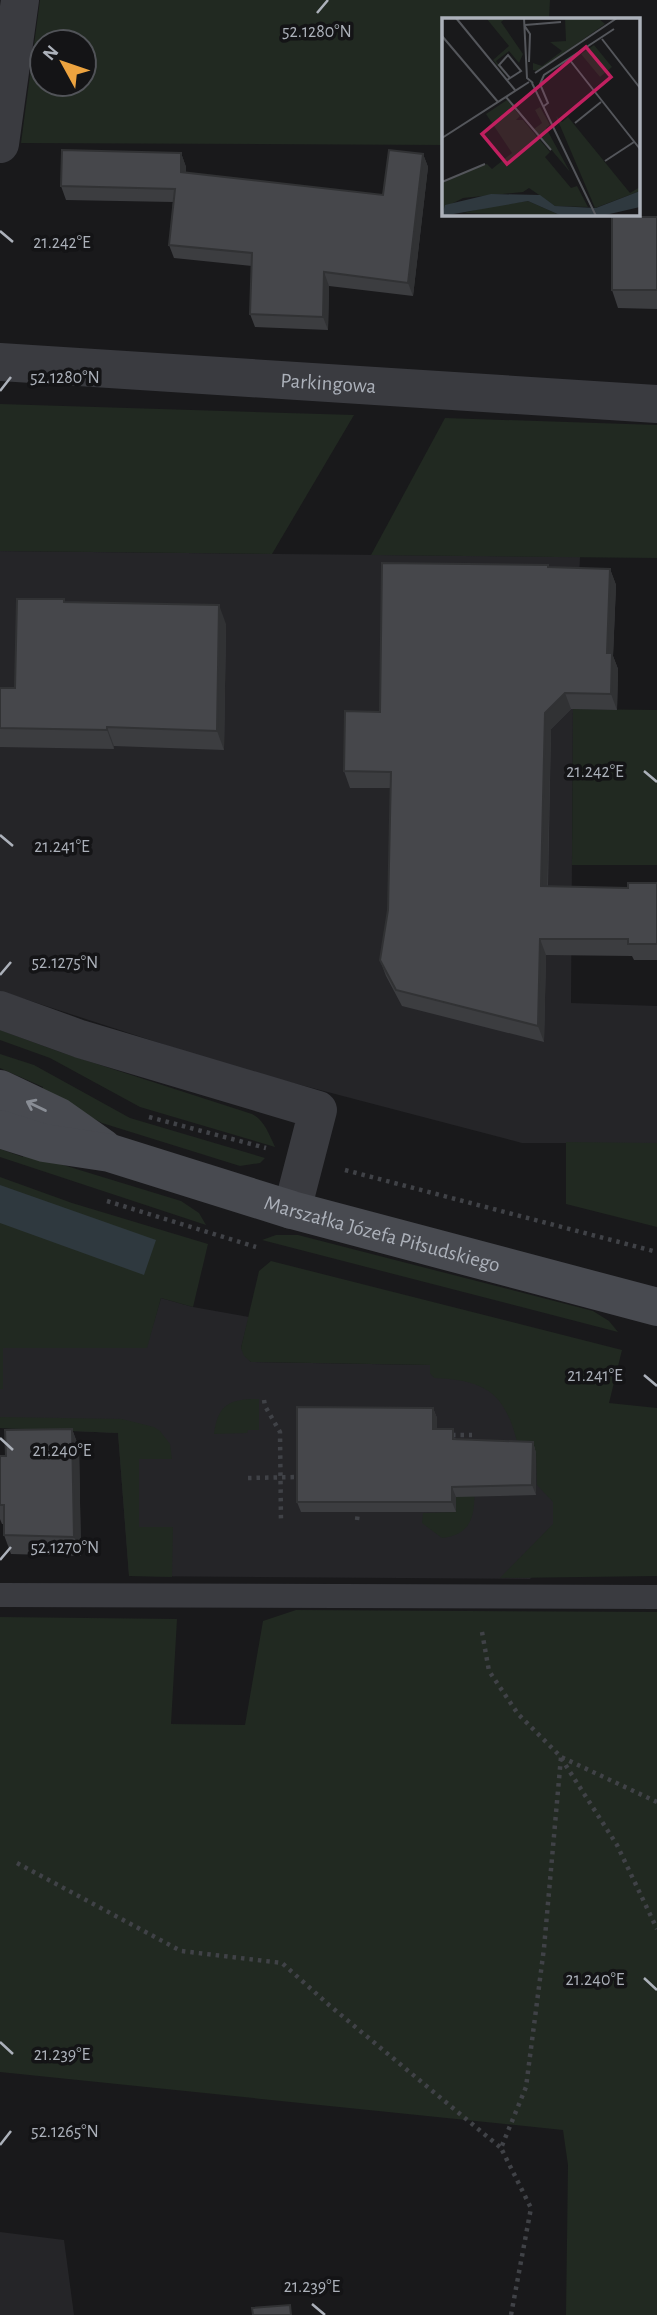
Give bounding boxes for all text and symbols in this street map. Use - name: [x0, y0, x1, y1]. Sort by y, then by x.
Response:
- inset map: [442, 18, 640, 215]
- text: 52.1280°N: [282, 23, 352, 41]
- north arrow: [28, 28, 98, 98]
- text: N: [40, 42, 63, 64]
- text: 21.242°E: [33, 234, 91, 252]
- text: 52.1280°N: [30, 369, 100, 387]
- street label: Parkingowa: [280, 369, 377, 397]
- text: 21.242°E: [566, 763, 624, 781]
- text: 21.241°E: [34, 838, 90, 856]
- text: 52.1275°N: [32, 954, 98, 972]
- one-way arrow: [25, 1098, 46, 1111]
- street label: Marszałka Józefa Piłsudskiego: [262, 1192, 503, 1275]
- text: 21.241°E: [567, 1367, 623, 1385]
- text: 21.240°E: [33, 1442, 92, 1460]
- text: 52.1270°N: [31, 1539, 99, 1557]
- text: 21.240°E: [566, 1971, 625, 1989]
- text: 21.239°E: [34, 2046, 91, 2064]
- text: 52.1265°N: [31, 2123, 99, 2141]
- text: 21.239°E: [284, 2278, 341, 2296]

